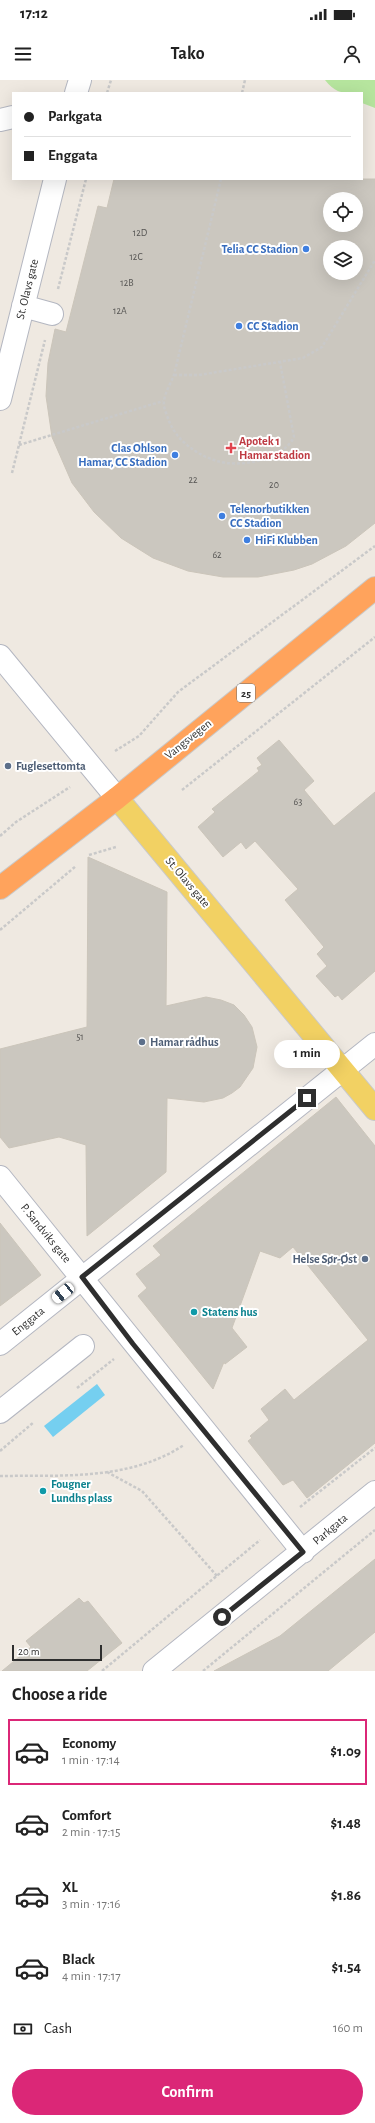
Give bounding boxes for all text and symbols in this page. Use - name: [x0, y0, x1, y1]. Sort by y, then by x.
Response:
- text: 17:12: [20, 6, 48, 21]
- icon: menu: [12, 43, 34, 65]
- icon: person: [341, 43, 363, 65]
- text: Tako: [170, 45, 205, 63]
- text: Parkgata: [48, 109, 102, 124]
- text: Enggata: [48, 148, 98, 163]
- map controls: [323, 192, 363, 280]
- button: locate: [323, 192, 363, 232]
- house number: 12D: [133, 228, 148, 238]
- button: layers: [323, 240, 363, 280]
- place label: Telia CC Stadion: [222, 243, 298, 255]
- marker: Telia CC Stadion: [301, 244, 311, 254]
- house number: 12C: [129, 252, 143, 262]
- street label: St. Olavs gate: [14, 258, 40, 320]
- house number: 12B: [120, 278, 134, 288]
- house number: 12A: [113, 306, 127, 316]
- place label: CC Stadion: [247, 320, 299, 332]
- marker: CC Stadion: [234, 321, 244, 331]
- place label: Apotek 1 Hamar stadion: [239, 435, 310, 461]
- place label: Clas Ohlson Hamar, CC Stadion: [78, 442, 167, 468]
- marker: Apotek 1 Hamar stadion: [226, 443, 236, 453]
- marker: Clas Ohlson Hamar, CC Stadion: [170, 450, 180, 460]
- house number: 22: [188, 475, 198, 485]
- house number: 20: [269, 480, 279, 490]
- place label: Telenorbutikken CC Stadion: [230, 503, 309, 529]
- marker: Telenorbutikken CC Stadion: [217, 511, 227, 521]
- place label: HiFi Klubben: [255, 534, 318, 546]
- marker: HiFi Klubben: [242, 535, 252, 545]
- house number: 62: [212, 550, 222, 560]
- road number: 25: [237, 684, 255, 702]
- street label: Vangsvegen: [162, 717, 214, 761]
- place label: Fuglesettomta: [16, 760, 86, 772]
- marker: Fuglesettomta: [3, 761, 13, 771]
- house number: 63: [294, 797, 302, 807]
- street label: St. Olavs gate: [164, 854, 212, 910]
- house number: 51: [76, 1032, 84, 1042]
- place label: Hamar rådhus: [150, 1036, 219, 1048]
- marker: Hamar rådhus: [137, 1037, 147, 1047]
- callout: 1 min: [274, 1040, 340, 1068]
- text: 1 min: [293, 1047, 321, 1060]
- route end: [298, 1089, 316, 1107]
- street label: P. Sandviks gate: [19, 1201, 73, 1265]
- place label: Helse Sør-Øst: [293, 1253, 357, 1265]
- marker: Helse Sør-Øst: [360, 1254, 370, 1264]
- car: [50, 1281, 76, 1305]
- street label: Enggata: [9, 1304, 47, 1338]
- place label: Statens hus: [202, 1306, 258, 1318]
- marker: Statens hus: [189, 1307, 199, 1317]
- place label: Fougner Lundhs plass: [51, 1478, 113, 1504]
- marker: Fougner Lundhs plass: [38, 1486, 48, 1496]
- street label: Parkgata: [310, 1511, 350, 1547]
- route start: [213, 1608, 231, 1626]
- scale bar: [12, 1643, 102, 1662]
- text: 20 m: [18, 1646, 39, 1657]
- text: Choose a ride: [12, 1686, 107, 1704]
- icon: car: [14, 1734, 50, 1770]
- text: Economy: [62, 1736, 116, 1751]
- text: $1.09: [330, 1744, 361, 1759]
- text: 1 min · 17:14: [62, 1754, 120, 1767]
- icon: car: [14, 1806, 50, 1842]
- text: Comfort: [62, 1808, 111, 1823]
- text: $1.48: [330, 1816, 361, 1831]
- text: 2 min · 17:15: [62, 1826, 120, 1839]
- icon: car: [14, 1878, 50, 1914]
- text: XL: [62, 1880, 78, 1895]
- text: $1.86: [331, 1888, 361, 1903]
- text: 3 min · 17:16: [62, 1898, 120, 1911]
- icon: car: [14, 1950, 50, 1986]
- text: Black: [62, 1952, 95, 1967]
- text: $1.54: [331, 1960, 361, 1975]
- text: 4 min · 17:17: [62, 1970, 121, 1983]
- icon: cash: [12, 2018, 34, 2040]
- text: Cash: [44, 2021, 72, 2036]
- text: 160 m: [333, 2022, 363, 2035]
- button: Confirm: [12, 2069, 363, 2115]

